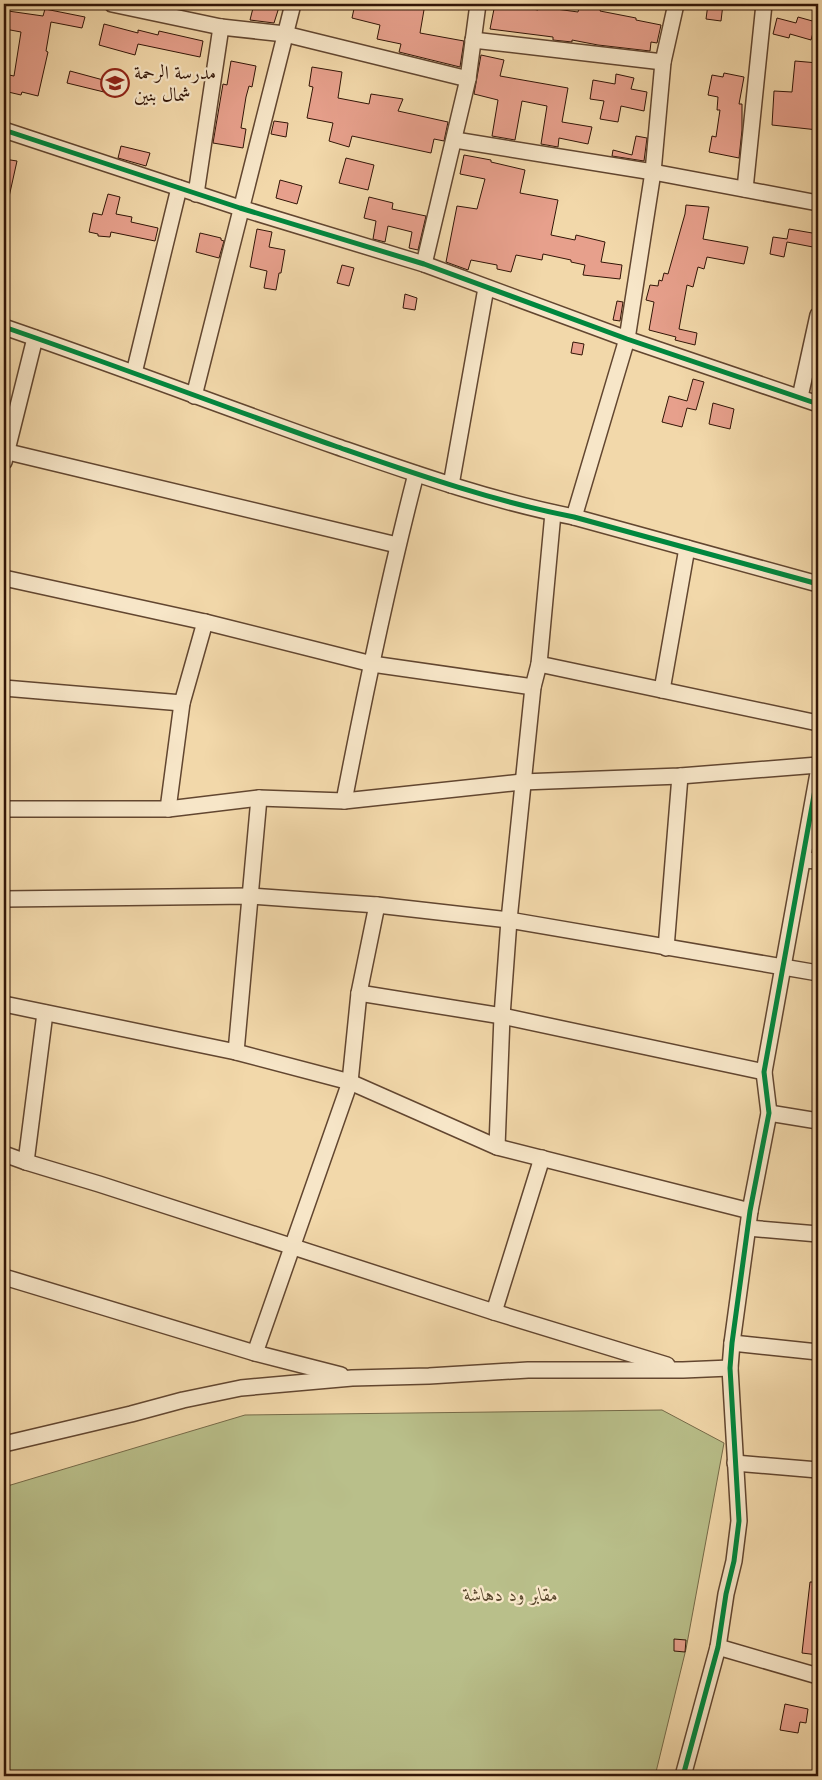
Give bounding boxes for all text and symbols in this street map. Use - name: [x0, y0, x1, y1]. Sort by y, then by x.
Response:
- place label: مدرسة الرحمة شمال بنين: [134, 63, 216, 106]
- school or university icon: مدرسة الرحمة شمال بنين: [100, 68, 130, 98]
- park label: مقابر ود دهاشة: [462, 1587, 558, 1606]

